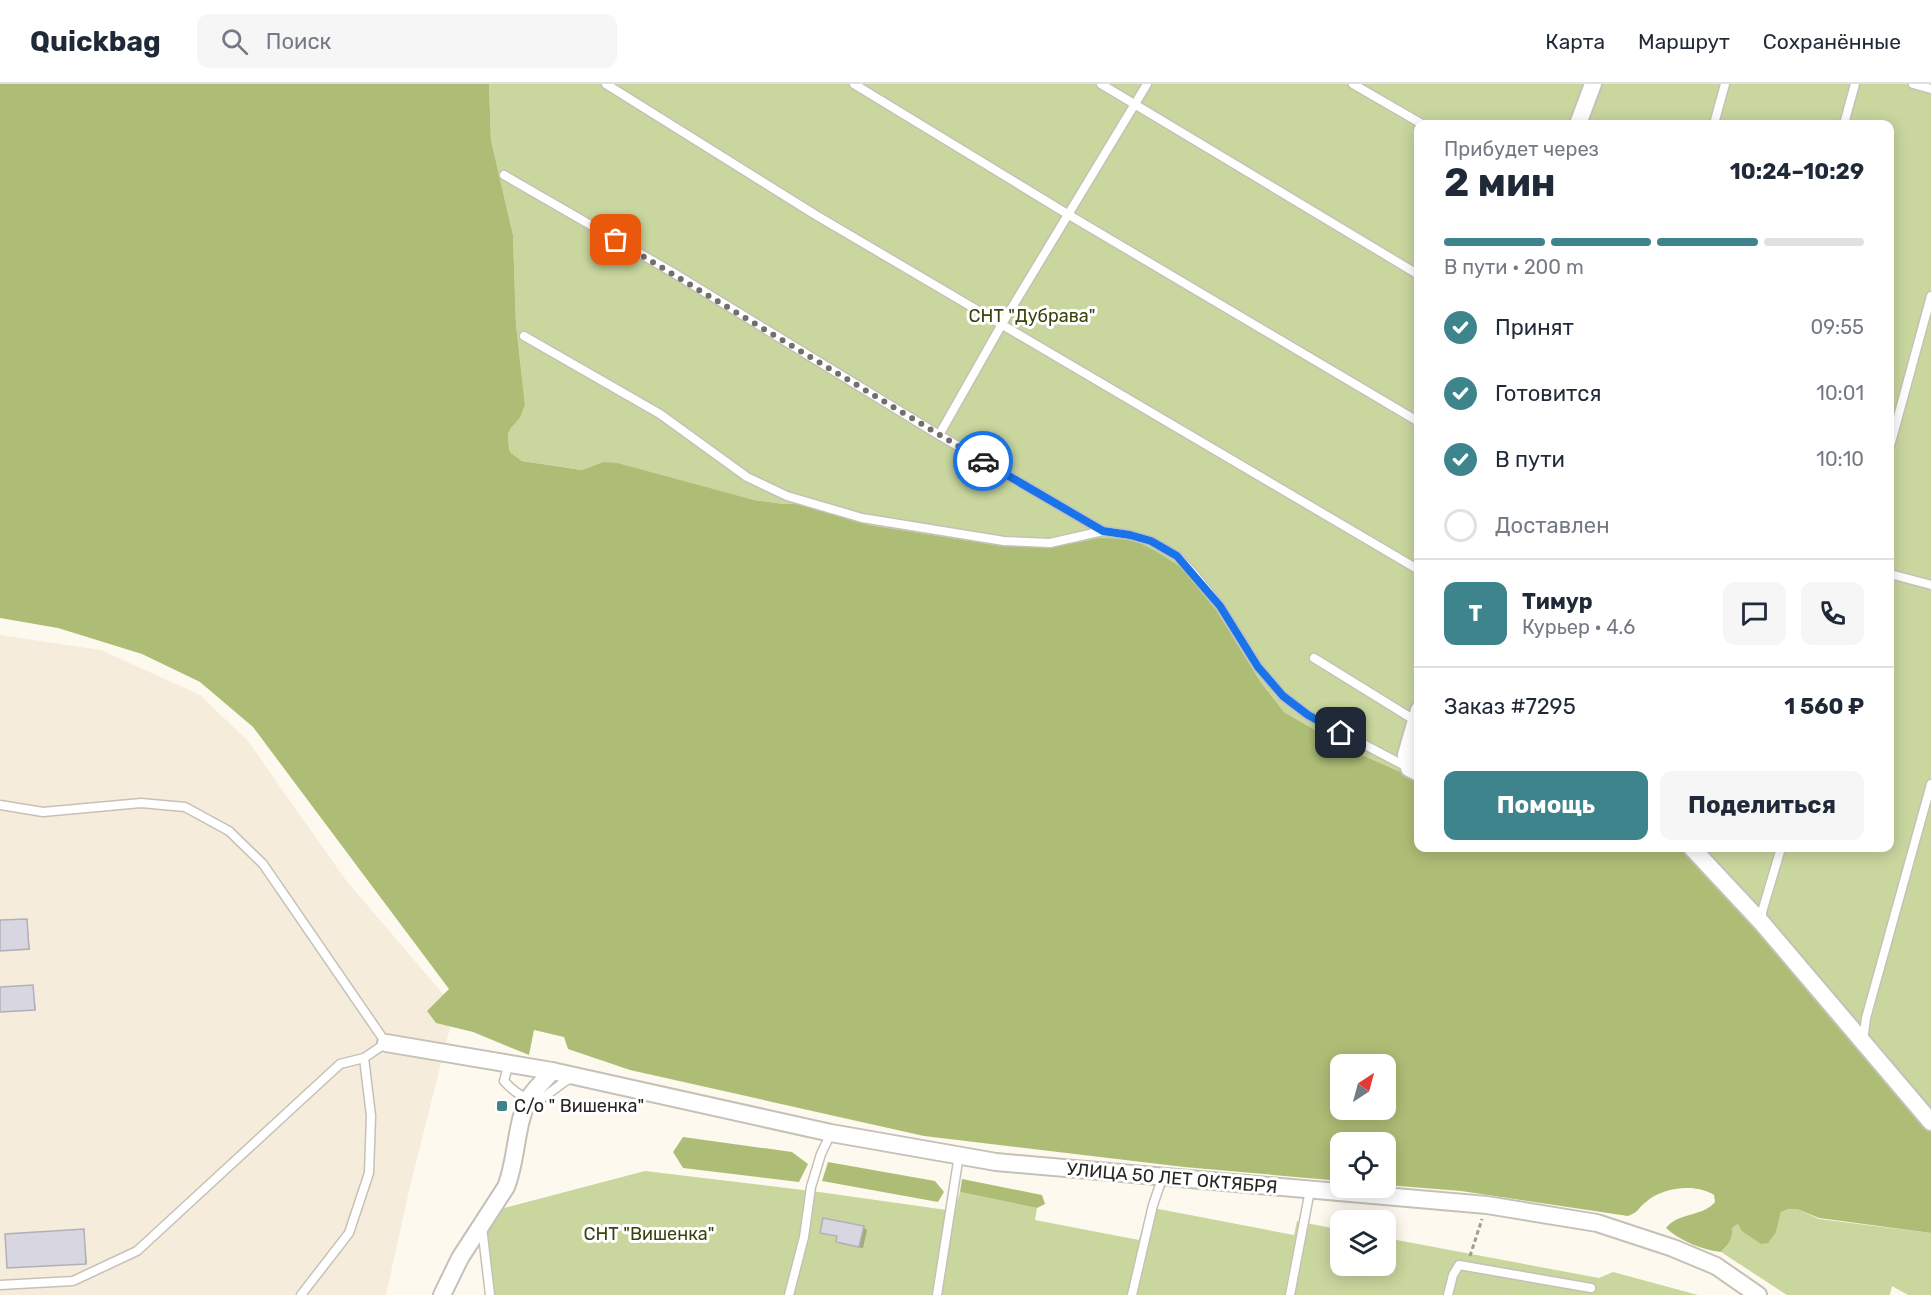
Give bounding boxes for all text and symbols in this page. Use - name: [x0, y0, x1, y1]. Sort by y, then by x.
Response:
- search box: [197, 14, 617, 68]
- text: Quickbag: [30, 25, 161, 58]
- icon: search: [218, 25, 251, 58]
- text: Поиск: [266, 28, 331, 55]
- text: Карта: [1545, 29, 1605, 54]
- text: Маршрут: [1638, 29, 1730, 54]
- text: Сохранённые: [1763, 29, 1901, 54]
- text: Прибудет через: [1444, 137, 1599, 161]
- text: 10:24–10:29: [1730, 158, 1864, 185]
- text: 2 мин: [1444, 160, 1556, 206]
- pin: [590, 214, 641, 265]
- icon: bag: [599, 223, 632, 256]
- text: В пути · 200 m: [1444, 255, 1584, 279]
- park label: СНТ "Дубрава": [969, 305, 1095, 327]
- icon: check: [1444, 311, 1477, 344]
- text: Принят: [1495, 314, 1574, 341]
- text: 09:55: [1811, 315, 1864, 339]
- icon: check: [1444, 377, 1477, 410]
- text: Готовится: [1495, 380, 1601, 407]
- text: 10:01: [1816, 381, 1864, 405]
- courier: [953, 431, 1013, 491]
- icon: check: [1444, 443, 1477, 476]
- icon: car: [967, 445, 1000, 478]
- text: В пути: [1495, 446, 1565, 473]
- text: 10:10: [1816, 447, 1864, 471]
- text: Доставлен: [1495, 512, 1610, 539]
- button: chat: [1723, 582, 1786, 645]
- button: phone: [1801, 582, 1864, 645]
- text: Тимур: [1522, 588, 1593, 615]
- text: Т: [1469, 600, 1482, 627]
- text: Курьер · 4.6: [1522, 615, 1635, 639]
- text: Заказ #7295: [1444, 693, 1576, 720]
- text: 1 560 ₽: [1784, 693, 1864, 720]
- pin: [1315, 707, 1366, 758]
- icon: home: [1324, 716, 1357, 749]
- button: Помощь: [1444, 771, 1648, 840]
- button: Поделиться: [1660, 771, 1864, 840]
- north arrow: [1330, 1054, 1396, 1120]
- map controls: [1330, 1054, 1396, 1276]
- place label: С/о " Вишенка": [514, 1095, 644, 1117]
- marker: С/о " Вишенка": [495, 1099, 509, 1113]
- button: locate: [1330, 1132, 1396, 1198]
- street label: УЛИЦА 50 ЛЕТ ОКТЯБРЯ: [1066, 1158, 1278, 1198]
- button: layers: [1330, 1210, 1396, 1276]
- park label: СНТ "Вишенка": [584, 1223, 714, 1245]

